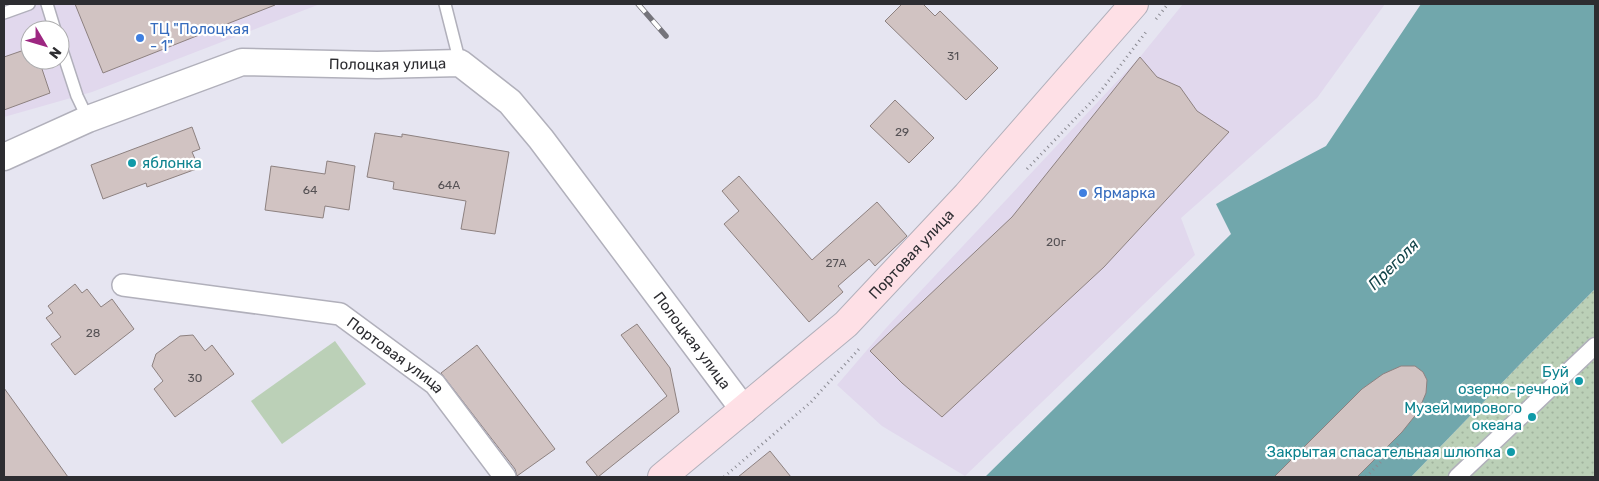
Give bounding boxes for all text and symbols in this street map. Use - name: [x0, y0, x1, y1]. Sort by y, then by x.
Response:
- north arrow: [20, 20, 70, 70]
- place label: ТЦ "Полоцкая - 1": [150, 20, 249, 55]
- marker: ТЦ "Полоцкая - 1": [134, 32, 146, 44]
- text: N: [45, 43, 65, 62]
- house number: 31: [947, 49, 959, 63]
- street label: Полоцкая улица: [329, 54, 446, 74]
- house number: 29: [895, 125, 909, 139]
- place label: яблонка: [142, 154, 202, 172]
- marker: яблонка: [126, 157, 138, 169]
- house number: 64А: [438, 178, 460, 192]
- house number: 64: [303, 183, 318, 197]
- place label: Ярмарка: [1093, 184, 1156, 202]
- marker: Ярмарка: [1077, 187, 1089, 199]
- street label: Портовая улица: [865, 206, 958, 303]
- house number: 20г: [1046, 235, 1067, 249]
- water label: Преголя: [1364, 235, 1423, 294]
- house number: 27А: [825, 256, 847, 270]
- street label: Полоцкая улица: [650, 288, 734, 393]
- street label: Портовая улица: [343, 313, 448, 397]
- house number: 28: [86, 326, 100, 340]
- place label: Буй озерно-речной: [1458, 363, 1569, 398]
- house number: 30: [188, 371, 202, 385]
- marker: Буй озерно-речной: [1573, 375, 1585, 387]
- place label: Музей мирового океана: [1404, 399, 1522, 434]
- marker: Музей мирового океана: [1526, 411, 1538, 423]
- place label: Закрытая спасательная шлюпка: [1267, 443, 1501, 461]
- marker: Закрытая спасательная шлюпка: [1505, 446, 1517, 458]

